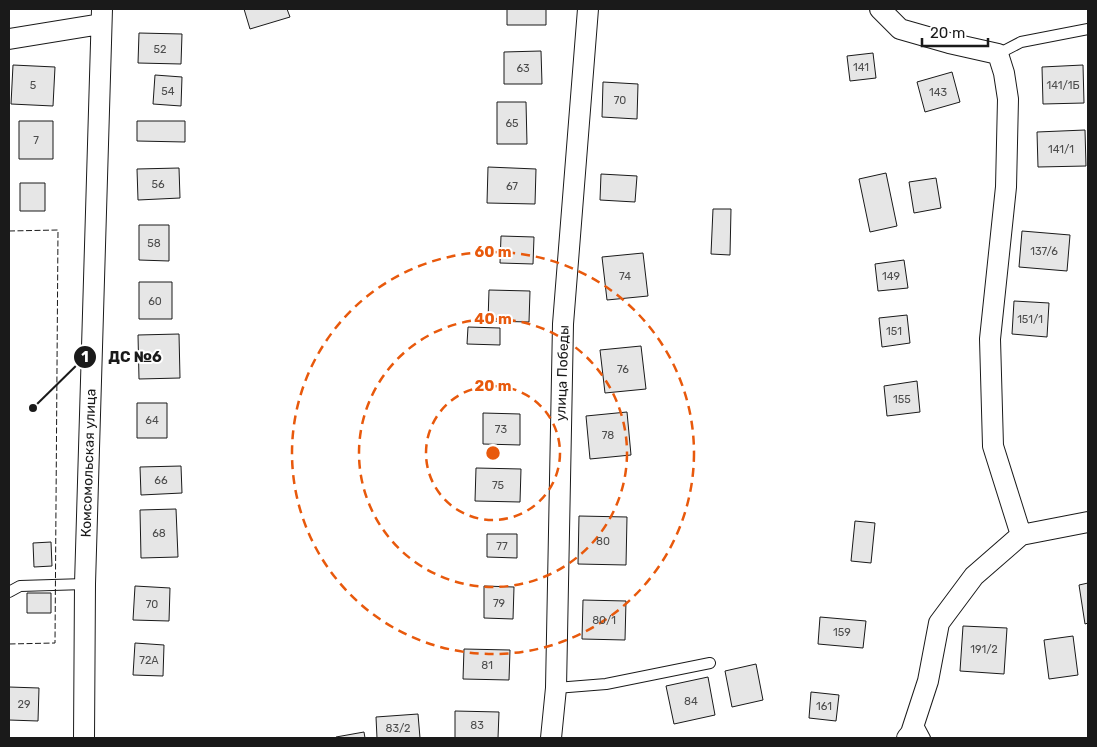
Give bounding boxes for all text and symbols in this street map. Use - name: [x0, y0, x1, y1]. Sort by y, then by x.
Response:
- scale bar: [922, 15, 988, 47]
- text: 20 m: [930, 24, 965, 42]
- house number: 52: [154, 43, 167, 56]
- house number: 141: [853, 61, 869, 74]
- house number: 63: [516, 62, 530, 75]
- house number: 5: [30, 79, 37, 92]
- house number: 141/1Б: [1046, 79, 1080, 92]
- house number: 54: [161, 85, 175, 98]
- house number: 143: [929, 86, 947, 99]
- house number: 70: [614, 94, 626, 107]
- house number: 65: [505, 117, 519, 130]
- house number: 7: [33, 134, 39, 147]
- house number: 141/1: [1048, 143, 1074, 156]
- house number: 56: [151, 178, 165, 191]
- house number: 67: [506, 180, 518, 193]
- house number: 58: [147, 237, 161, 250]
- text: 60 m: [475, 243, 511, 261]
- house number: 137/6: [1030, 245, 1058, 258]
- house number: 74: [619, 270, 631, 283]
- house number: 149: [882, 270, 900, 283]
- house number: 60: [148, 295, 162, 308]
- text: 40 m: [474, 310, 512, 328]
- house number: 151/1: [1017, 313, 1043, 326]
- street label: улица Победы: [552, 325, 573, 421]
- house number: 151: [886, 325, 902, 338]
- callout: ДС №6: [73, 342, 171, 372]
- text: 1: [81, 348, 89, 366]
- text: ДС №6: [108, 348, 162, 366]
- house number: 76: [617, 363, 629, 376]
- text: 20 m: [475, 377, 511, 395]
- street label: Комсомольская улица: [77, 388, 100, 538]
- house number: 155: [893, 393, 911, 406]
- house number: 64: [145, 414, 159, 427]
- house number: 73: [495, 423, 508, 436]
- house number: 78: [602, 429, 614, 442]
- centre of rings: [484, 444, 502, 462]
- house number: 66: [154, 474, 168, 487]
- house number: 75: [492, 479, 505, 492]
- house number: 68: [152, 527, 166, 540]
- house number: 80: [596, 535, 610, 548]
- house number: 77: [496, 540, 508, 553]
- house number: 79: [493, 597, 505, 610]
- house number: 70: [146, 598, 158, 611]
- house number: 80/1: [592, 614, 616, 627]
- house number: 159: [833, 626, 851, 639]
- house number: 191/2: [970, 643, 998, 656]
- house number: 72А: [139, 654, 159, 667]
- house number: 81: [481, 659, 493, 672]
- house number: 84: [684, 695, 698, 708]
- house number: 29: [18, 698, 30, 711]
- house number: 161: [816, 700, 832, 713]
- house number: 83: [470, 719, 484, 732]
- house number: 83/2: [385, 722, 411, 735]

